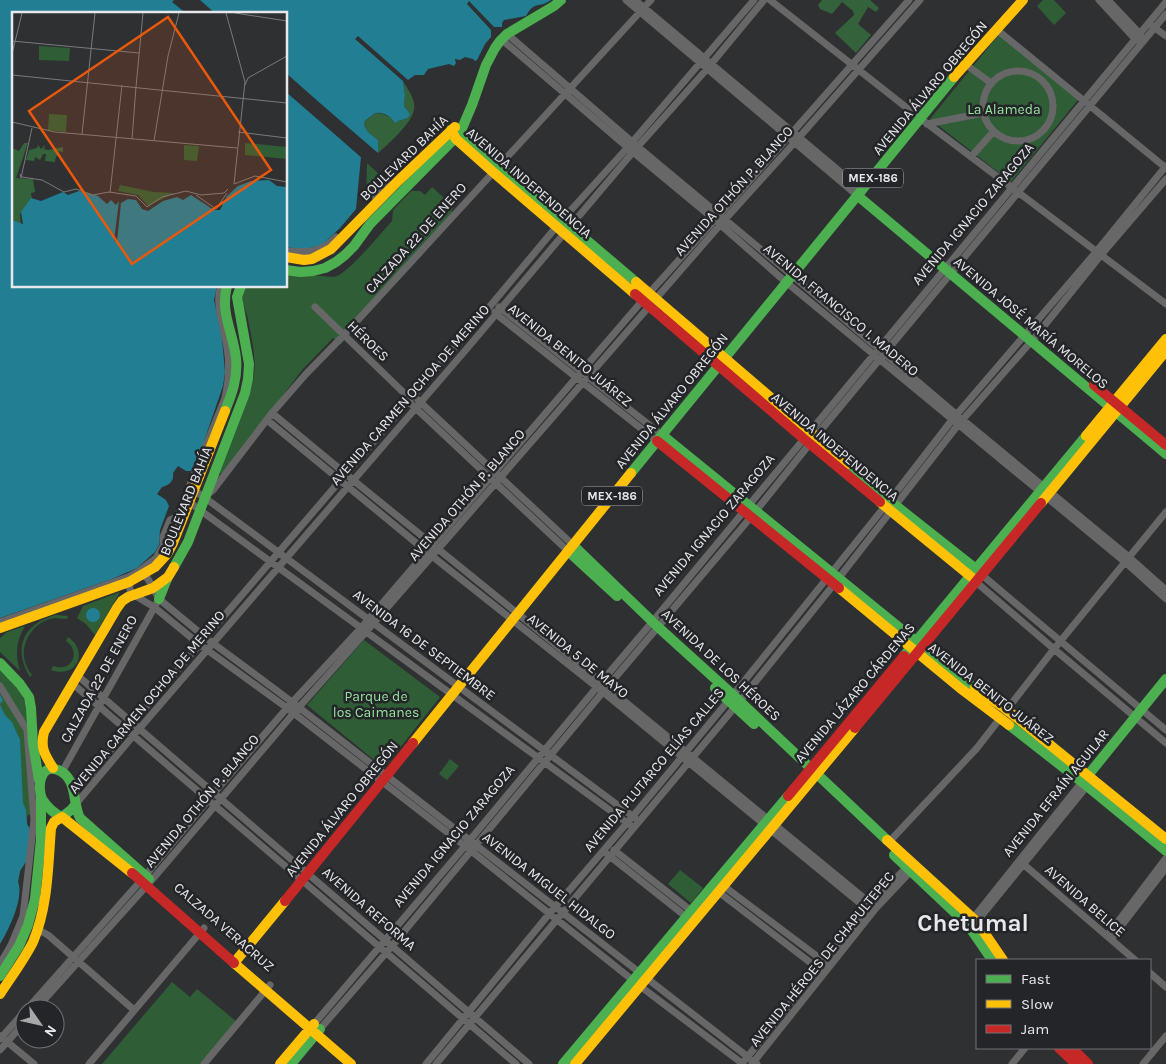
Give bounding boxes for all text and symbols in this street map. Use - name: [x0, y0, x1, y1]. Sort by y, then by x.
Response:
- inset map: [12, 12, 288, 288]
- street label: AVENIDA ÁLVARO OBREGÓN: [868, 17, 991, 158]
- park label: La Alameda: [967, 101, 1041, 118]
- street label: BOULEVARD BAHÍA: [356, 111, 452, 204]
- street label: AVENIDA OTHÓN P. BLANCO: [671, 123, 797, 259]
- street label: AVENIDA INDEPENDENCIA: [463, 124, 595, 242]
- street label: AVENIDA IGNACIO ZARAGOZA: [909, 139, 1037, 289]
- road number: MEX-186: [843, 168, 903, 188]
- street label: CALZADA 22 DE ENERO: [362, 179, 470, 297]
- street label: AVENIDA FRANCISCO I. MADERO: [760, 240, 922, 380]
- street label: AVENIDA JOSÉ MARÍA MORELOS: [950, 252, 1113, 393]
- street label: AVENIDA BENITO JUÁREZ: [505, 299, 636, 410]
- street label: AVENIDA CARMEN OCHOA DE MERINO: [327, 301, 493, 489]
- street label: HÉROES: [344, 316, 393, 365]
- street label: AVENIDA ÁLVARO OBREGÓN: [611, 329, 732, 472]
- street label: AVENIDA INDEPENDENCIA: [768, 389, 902, 505]
- street label: AVENIDA OTHÓN P. BLANCO: [405, 426, 529, 564]
- street label: BOULEVARD BAHÍA: [155, 444, 216, 558]
- street label: AVENIDA IGNACIO ZARAGOZA: [650, 450, 778, 600]
- road number: MEX-186: [582, 486, 642, 506]
- street label: AVENIDA 16 DE SEPTIEMBRE: [349, 586, 499, 704]
- street label: AVENIDA DE LOS HÉROES: [658, 605, 785, 725]
- street label: AVENIDA CARMEN OCHOA DE MERINO: [65, 607, 229, 797]
- street label: AVENIDA 5 DE MAYO: [524, 610, 632, 702]
- street label: CALZADA 22 DE ENERO: [57, 612, 141, 746]
- street label: AVENIDA LÁZARO CÁRDENAS: [791, 619, 919, 767]
- street label: AVENIDA BENITO JUÁREZ: [925, 638, 1058, 747]
- street label: AVENIDA PLUTARCO ELÍAS CALLES: [580, 684, 728, 856]
- park label: Parque de los Caimanes: [333, 688, 419, 721]
- street label: AVENIDA EFRAÍN AGUILAR: [998, 725, 1113, 860]
- street label: AVENIDA OTHÓN P. BLANCO: [141, 731, 263, 871]
- street label: AVENIDA ÁLVARO OBREGÓN: [281, 737, 402, 880]
- street label: AVENIDA IGNACIO ZARAGOZA: [390, 761, 518, 911]
- street label: AVENIDA MIGUEL HIDALGO: [479, 829, 619, 943]
- street label: AVENIDA BELICE: [1041, 861, 1129, 941]
- street label: AVENIDA REFORMA: [319, 864, 419, 954]
- street label: AVENIDA HÉROES DE CHAPULTEPEC: [745, 867, 898, 1050]
- street label: CALZADA VERACRUZ: [170, 879, 278, 975]
- district label: Chetumal: [917, 909, 1029, 937]
- legend: [976, 959, 1151, 1049]
- text: Fast: [1021, 970, 1051, 988]
- text: Slow: [1021, 995, 1053, 1013]
- north arrow: [15, 999, 65, 1049]
- text: Jam: [1021, 1020, 1049, 1038]
- text: N: [41, 1022, 60, 1040]

